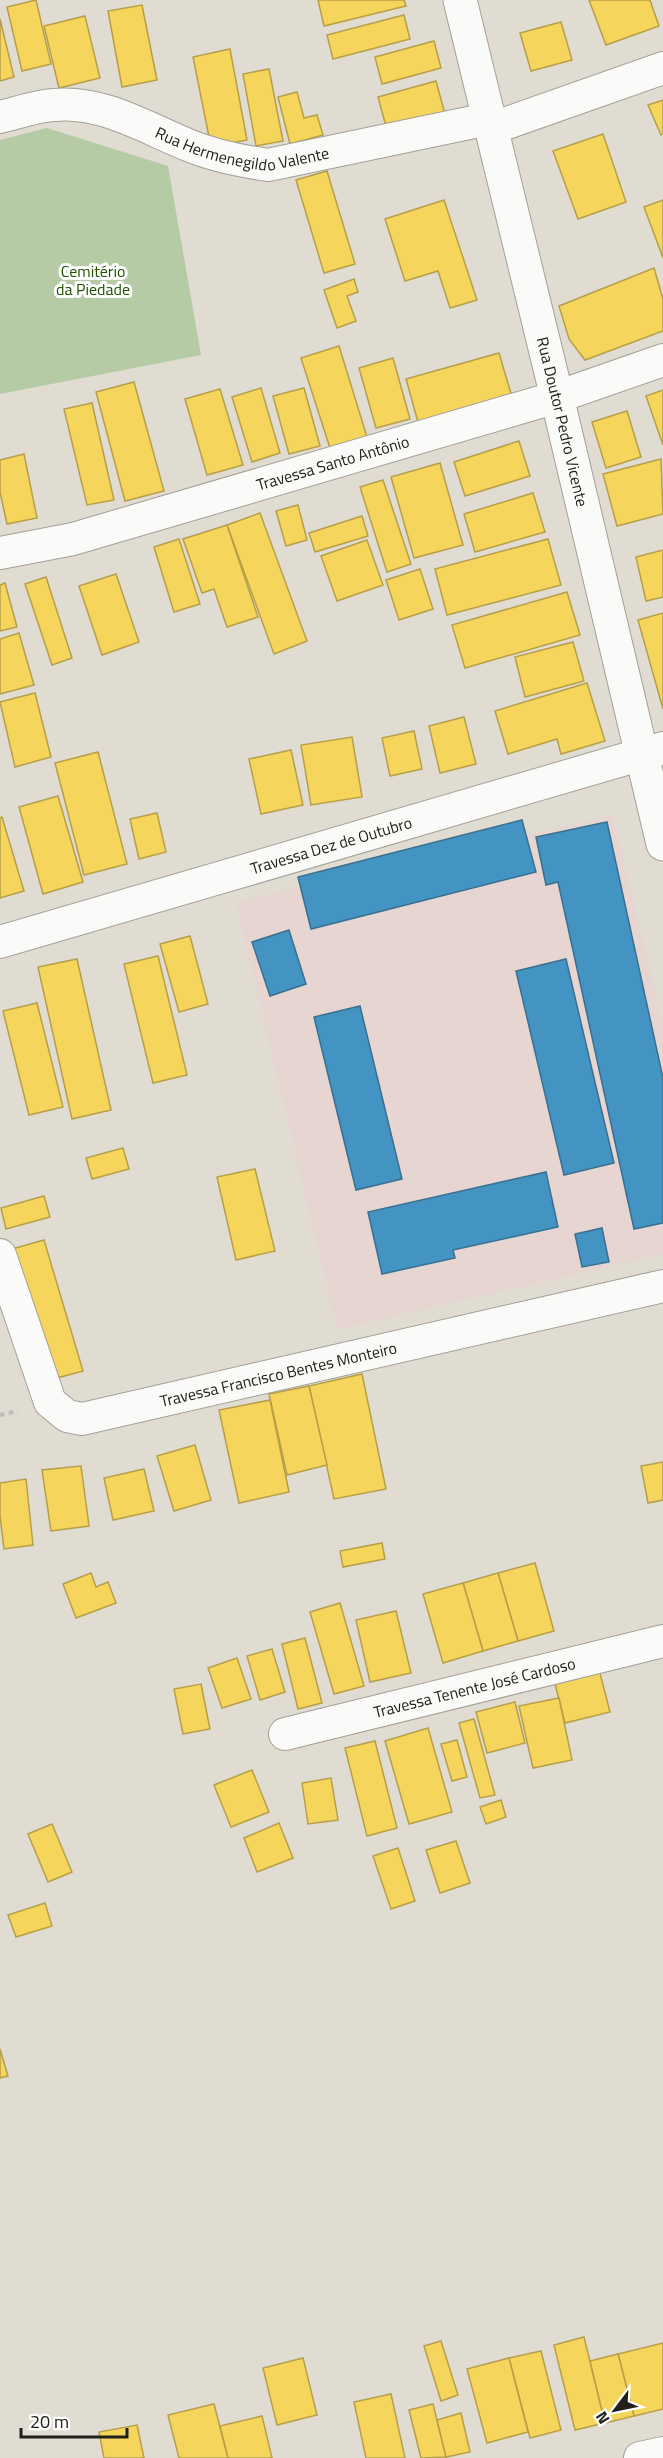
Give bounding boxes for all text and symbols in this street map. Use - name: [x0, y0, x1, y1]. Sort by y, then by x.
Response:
- street label: Rua Hermenegildo Valente: [152, 120, 331, 177]
- park label: Cemitério da Piedade: [56, 259, 130, 301]
- street label: Rua Doutor Pedro Vicente: [531, 334, 595, 509]
- street label: Travessa Santo Antônio: [253, 429, 412, 497]
- street label: Travessa Dez de Outubro: [247, 810, 415, 880]
- street label: Travessa Francisco Bentes Monteiro: [158, 1335, 399, 1413]
- street label: Travessa Tenente José Cardoso: [371, 1651, 578, 1724]
- north arrow: [585, 2380, 645, 2440]
- scale bar: [21, 2401, 128, 2439]
- text: N: [589, 2407, 615, 2429]
- text: 20 m: [30, 2408, 69, 2435]

